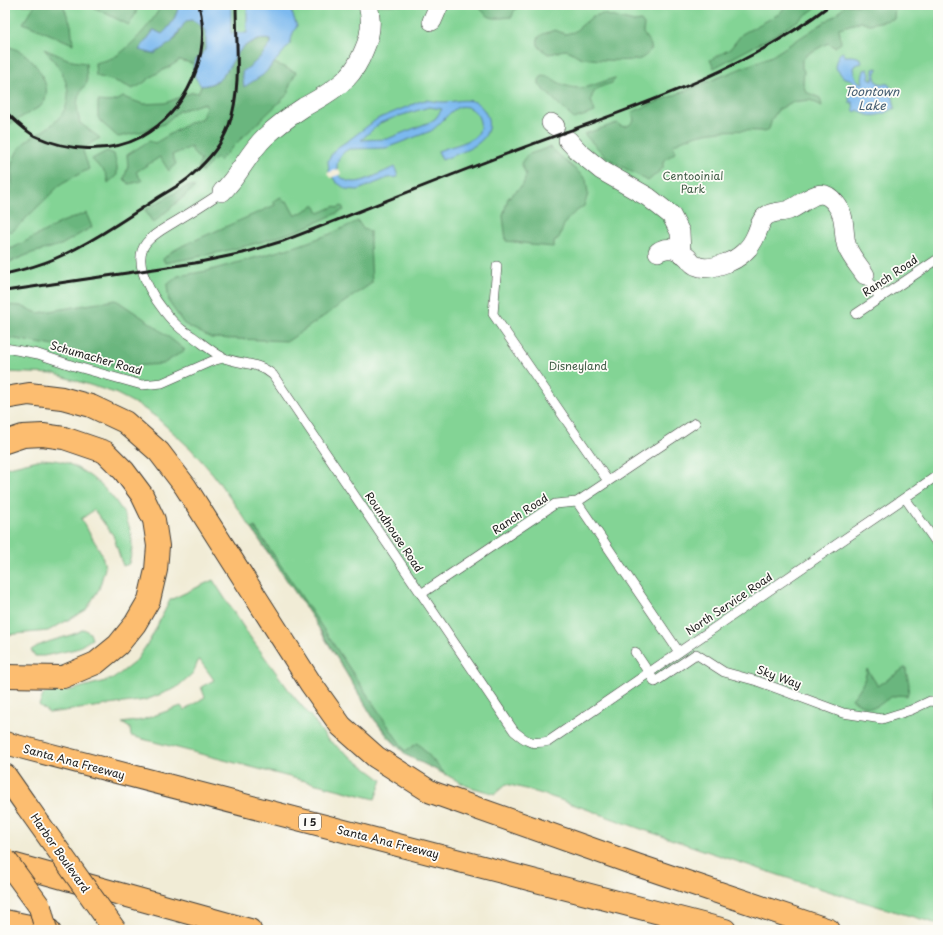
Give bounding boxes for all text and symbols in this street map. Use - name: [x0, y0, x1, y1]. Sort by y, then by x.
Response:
- water label: Toontown Lake: [845, 82, 900, 114]
- park label: Centooinial Park: [663, 167, 723, 197]
- street label: Ranch Road: [859, 251, 921, 300]
- street label: Schumacher Road: [48, 336, 144, 379]
- park label: Disneyland: [549, 357, 608, 374]
- street label: Roundhouse Road: [361, 488, 428, 575]
- street label: Ranch Road: [488, 489, 551, 538]
- street label: North Service Road: [682, 568, 776, 639]
- street label: Sky Way: [754, 661, 804, 693]
- street label: Santa Ana Freeway: [21, 740, 127, 783]
- street label: Harbor Boulevard: [27, 810, 94, 896]
- road number: I 5: [299, 814, 321, 830]
- street label: Santa Ana Freeway: [335, 821, 441, 862]

